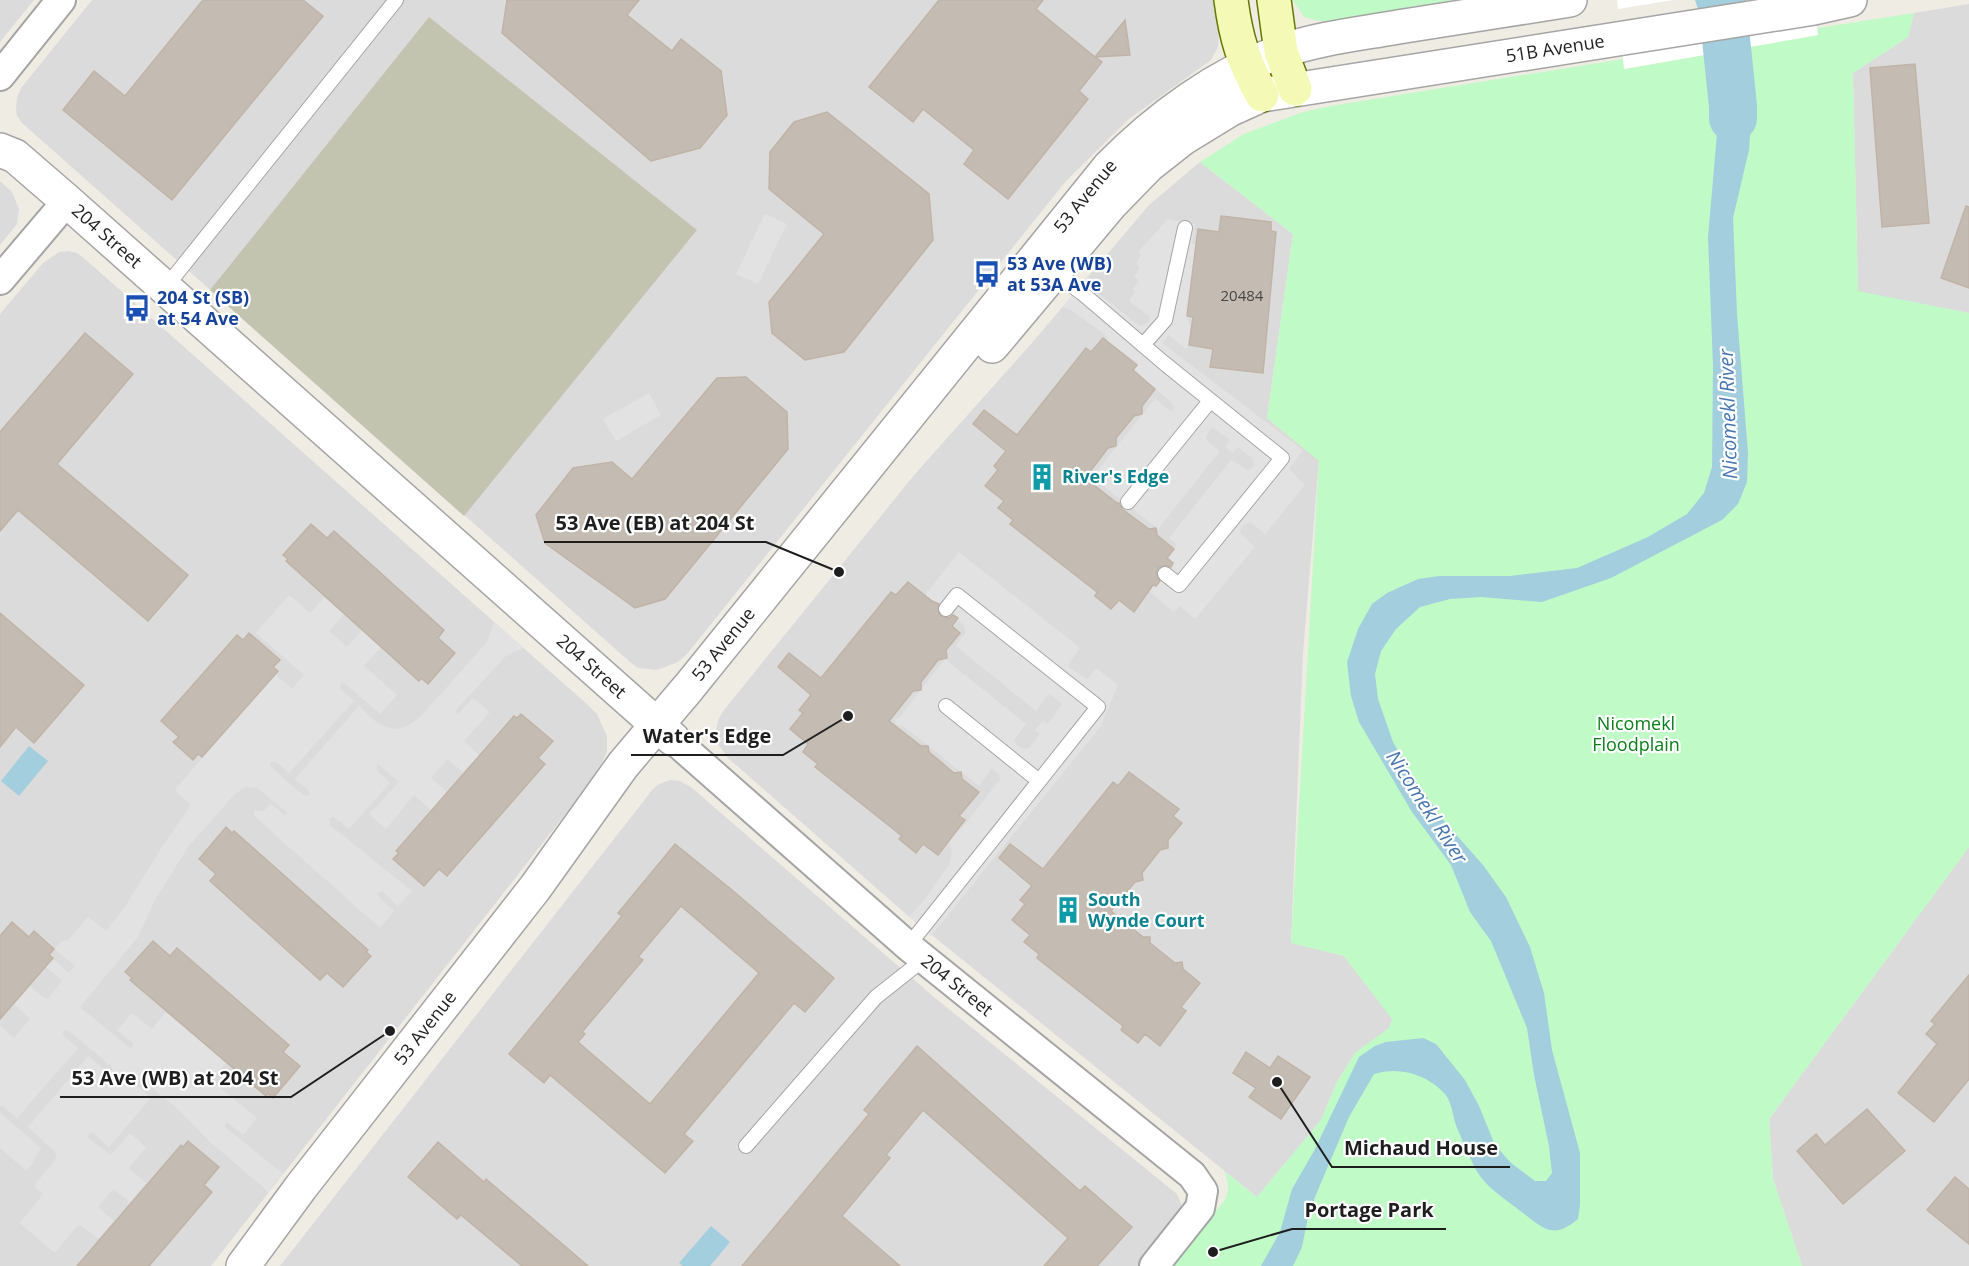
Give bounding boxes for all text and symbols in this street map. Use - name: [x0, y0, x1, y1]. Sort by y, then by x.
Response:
- street label: 51B Avenue: [1504, 28, 1606, 67]
- street label: 53 Avenue: [1048, 153, 1121, 237]
- street label: 204 Street: [67, 198, 147, 273]
- place label: 53 Ave (WB) at 53A Ave: [1007, 251, 1112, 296]
- bus stop icon: 53 Ave (WB) at 53A Ave: [972, 259, 1002, 289]
- place label: 204 St (SB) at 54 Ave: [157, 285, 249, 330]
- house number: 20484: [1221, 285, 1264, 305]
- bus stop icon: 204 St (SB) at 54 Ave: [122, 293, 152, 323]
- water label: Nicomekl River: [1712, 347, 1743, 480]
- building icon: River's Edge: [1027, 462, 1057, 492]
- place label: River's Edge: [1062, 464, 1169, 488]
- callout: 53 Ave (EB) at 204 St: [544, 504, 766, 542]
- text: 53 Ave (EB) at 204 St: [556, 509, 755, 536]
- street label: 53 Avenue: [686, 602, 760, 685]
- street label: 204 Street: [552, 628, 632, 703]
- park label: Nicomekl Floodplain: [1592, 711, 1680, 756]
- callout: Water's Edge: [631, 717, 783, 755]
- text: Water's Edge: [643, 722, 771, 749]
- water label: Nicomekl River: [1381, 745, 1475, 870]
- place label: South Wynde Court: [1088, 887, 1205, 932]
- building icon: South Wynde Court: [1053, 895, 1083, 925]
- street label: 204 Street: [917, 948, 998, 1021]
- street label: 53 Avenue: [388, 985, 461, 1069]
- callout: 53 Ave (WB) at 204 St: [60, 1059, 291, 1097]
- text: 53 Ave (WB) at 204 St: [72, 1064, 279, 1091]
- callout: Michaud House: [1332, 1129, 1510, 1167]
- text: Michaud House: [1344, 1134, 1498, 1161]
- callout: Portage Park: [1292, 1191, 1446, 1229]
- text: Portage Park: [1304, 1196, 1434, 1223]

